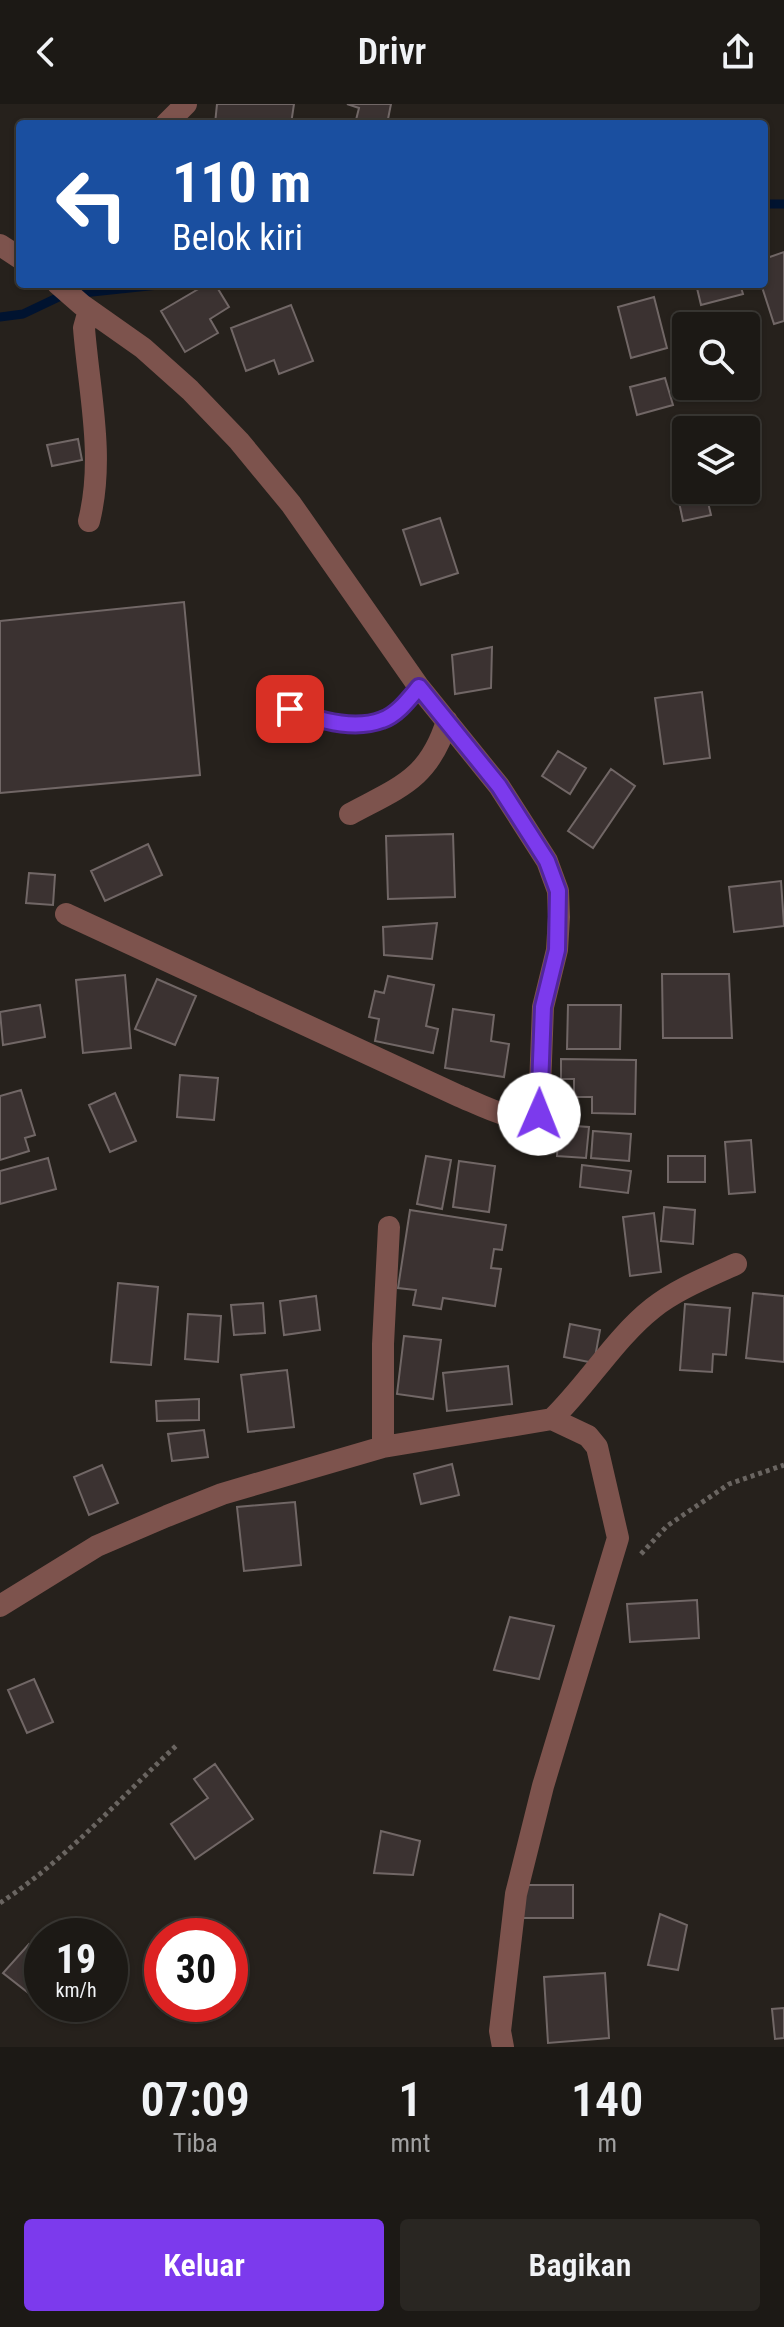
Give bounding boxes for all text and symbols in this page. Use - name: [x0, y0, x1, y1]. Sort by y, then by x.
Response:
- icon: back: [24, 30, 68, 74]
- icon: share: [716, 30, 760, 74]
- text: Drivr: [358, 31, 426, 73]
- text: 110 m: [172, 150, 311, 216]
- icon: left: [40, 152, 144, 256]
- text: Belok kiri: [172, 217, 303, 259]
- map controls: [672, 312, 760, 504]
- button: search: [672, 312, 760, 400]
- button: layers: [672, 416, 760, 504]
- pin: [256, 675, 324, 743]
- icon: arrive: [268, 687, 312, 731]
- position arrow: [497, 1072, 581, 1156]
- speed limit sign: 30: [144, 1918, 248, 2022]
- text: 19: [56, 1936, 96, 1983]
- text: km/h: [55, 1978, 97, 2002]
- text: 07:09: [141, 2071, 250, 2128]
- text: 1: [398, 2071, 422, 2128]
- text: 140: [571, 2071, 643, 2128]
- text: Tiba: [173, 2128, 218, 2158]
- text: mnt: [390, 2128, 430, 2158]
- text: m: [597, 2128, 617, 2158]
- button: Keluar: [24, 2219, 384, 2311]
- button: Bagikan: [400, 2219, 760, 2311]

